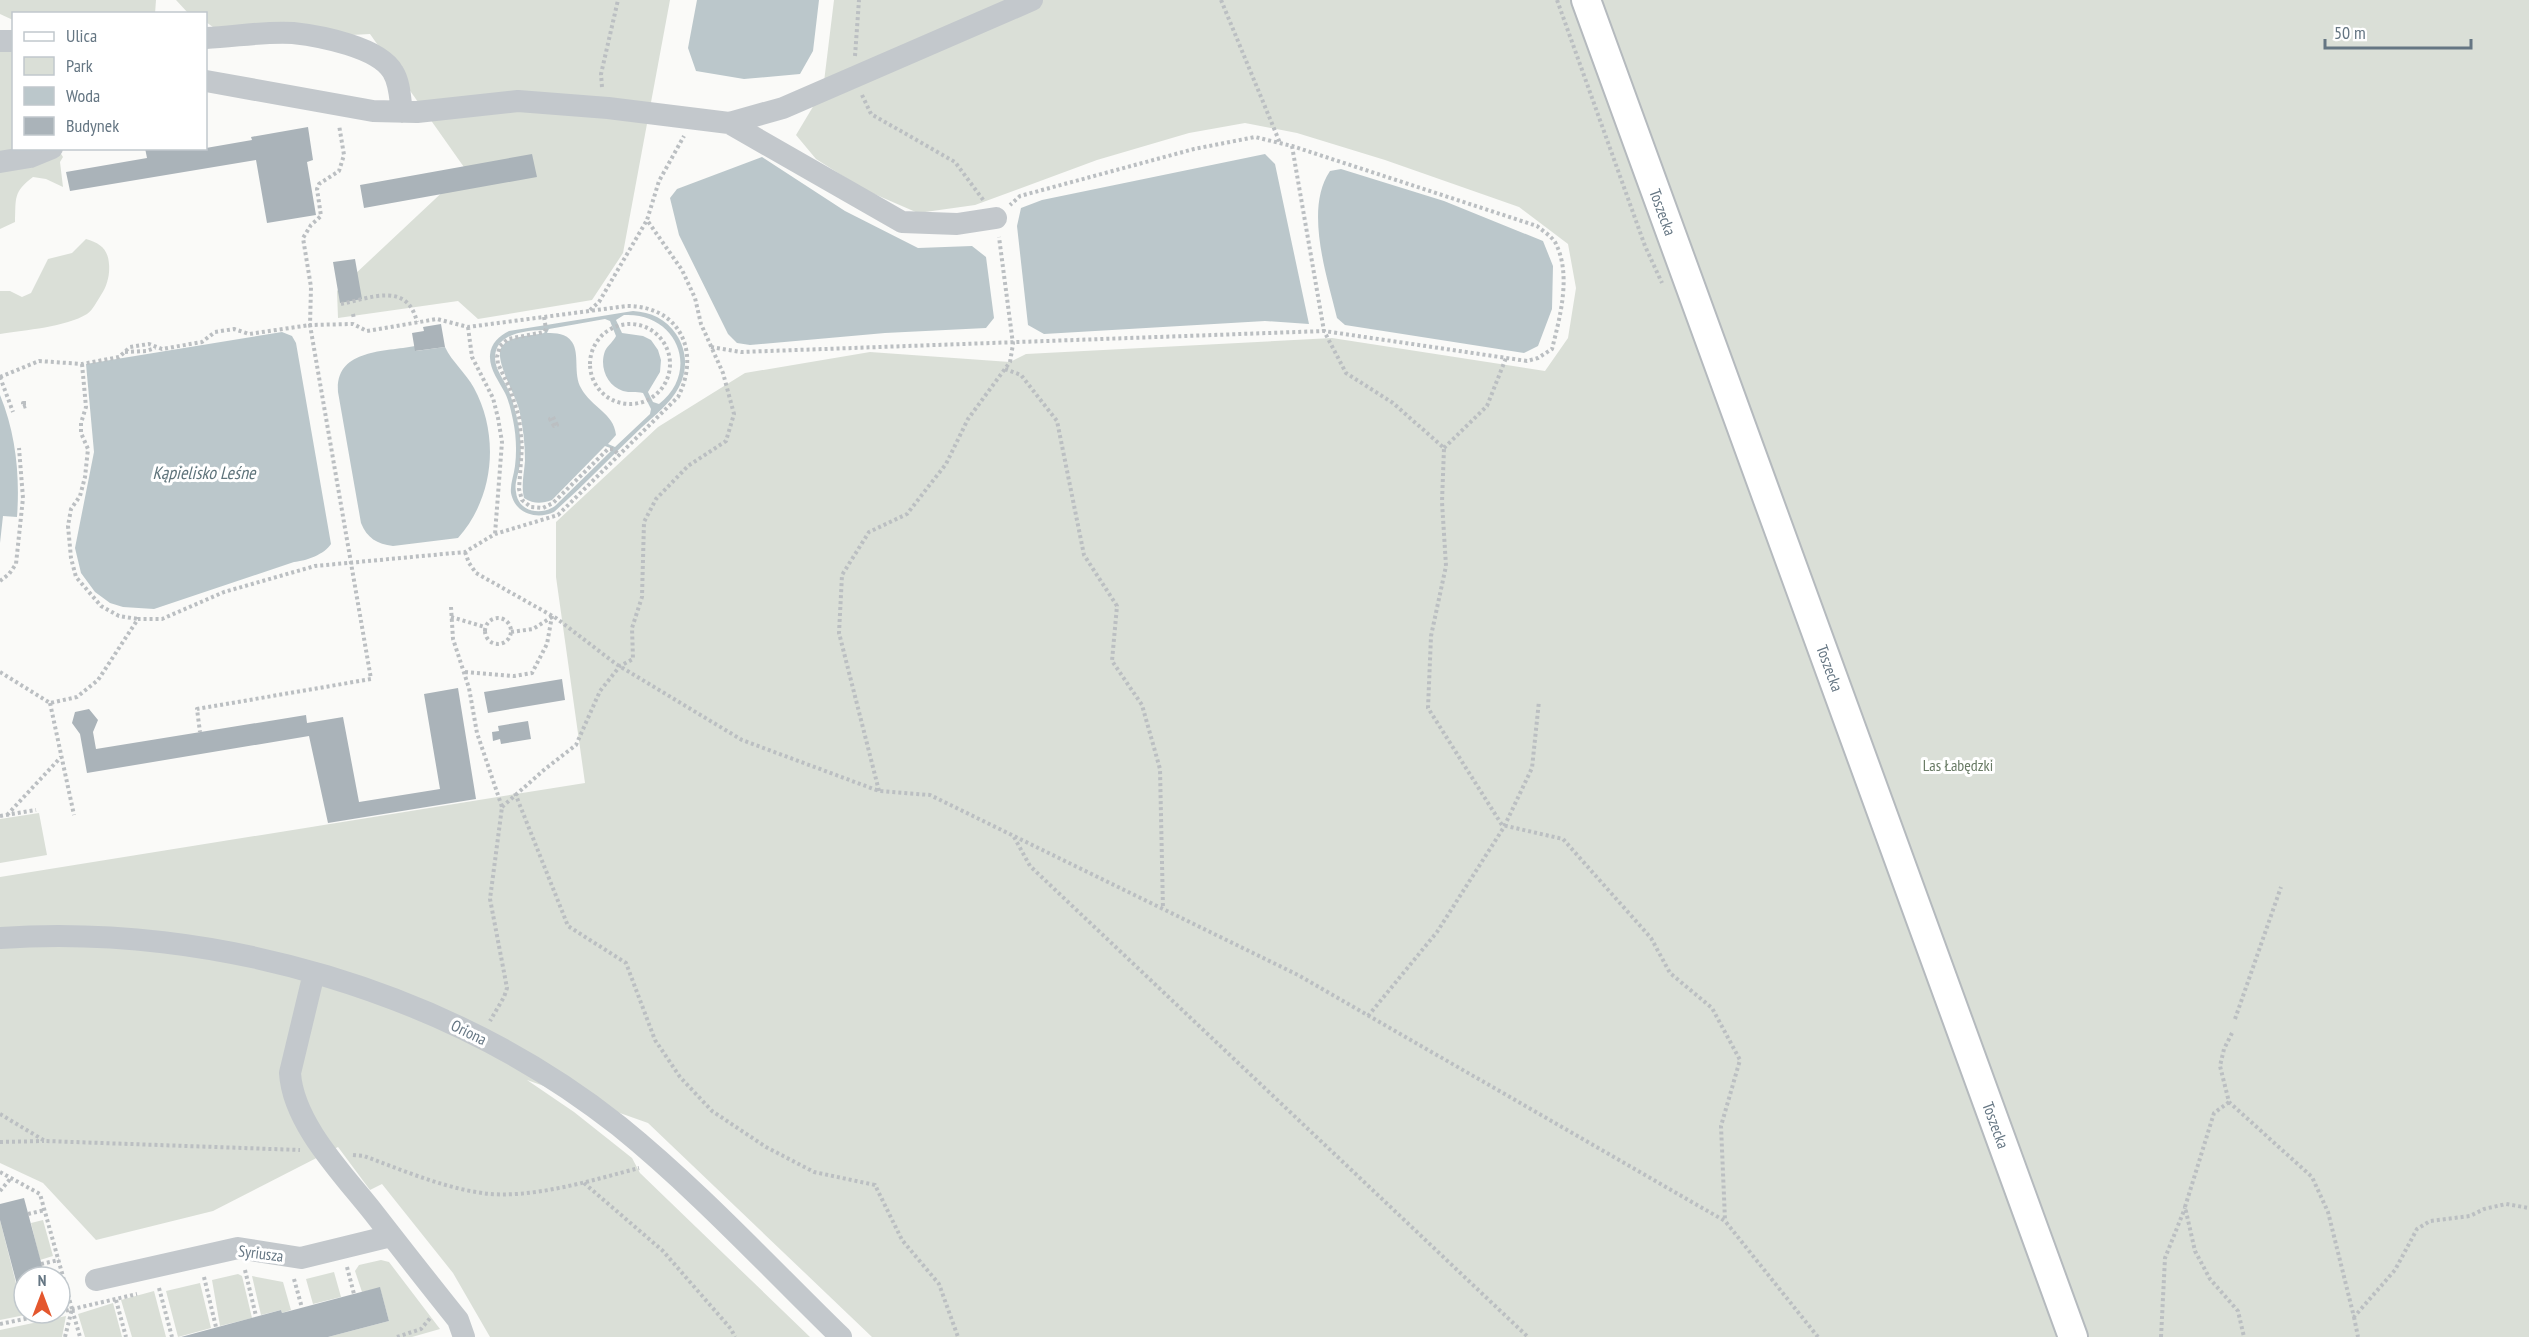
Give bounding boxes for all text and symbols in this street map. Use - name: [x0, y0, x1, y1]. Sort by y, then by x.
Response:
- legend: [12, 12, 207, 150]
- scale bar: [2325, 12, 2470, 50]
- text: 50 m: [2334, 21, 2366, 44]
- text: Ulica: [66, 24, 97, 47]
- text: Park: [66, 54, 93, 77]
- text: Woda: [66, 84, 100, 107]
- text: Budynek: [66, 114, 119, 137]
- street label: Toszecka: [1645, 186, 1681, 238]
- water label: Kąpielisko Leśne: [153, 461, 257, 484]
- street label: Toszecka: [1812, 642, 1848, 694]
- park label: Las Łabędzki: [1923, 755, 1993, 775]
- street label: Oriona: [448, 1015, 490, 1049]
- street label: Toszecka: [1978, 1099, 2014, 1151]
- street label: Syriusza: [237, 1240, 285, 1266]
- north arrow: [12, 1265, 72, 1325]
- text: N: [38, 1270, 46, 1290]

